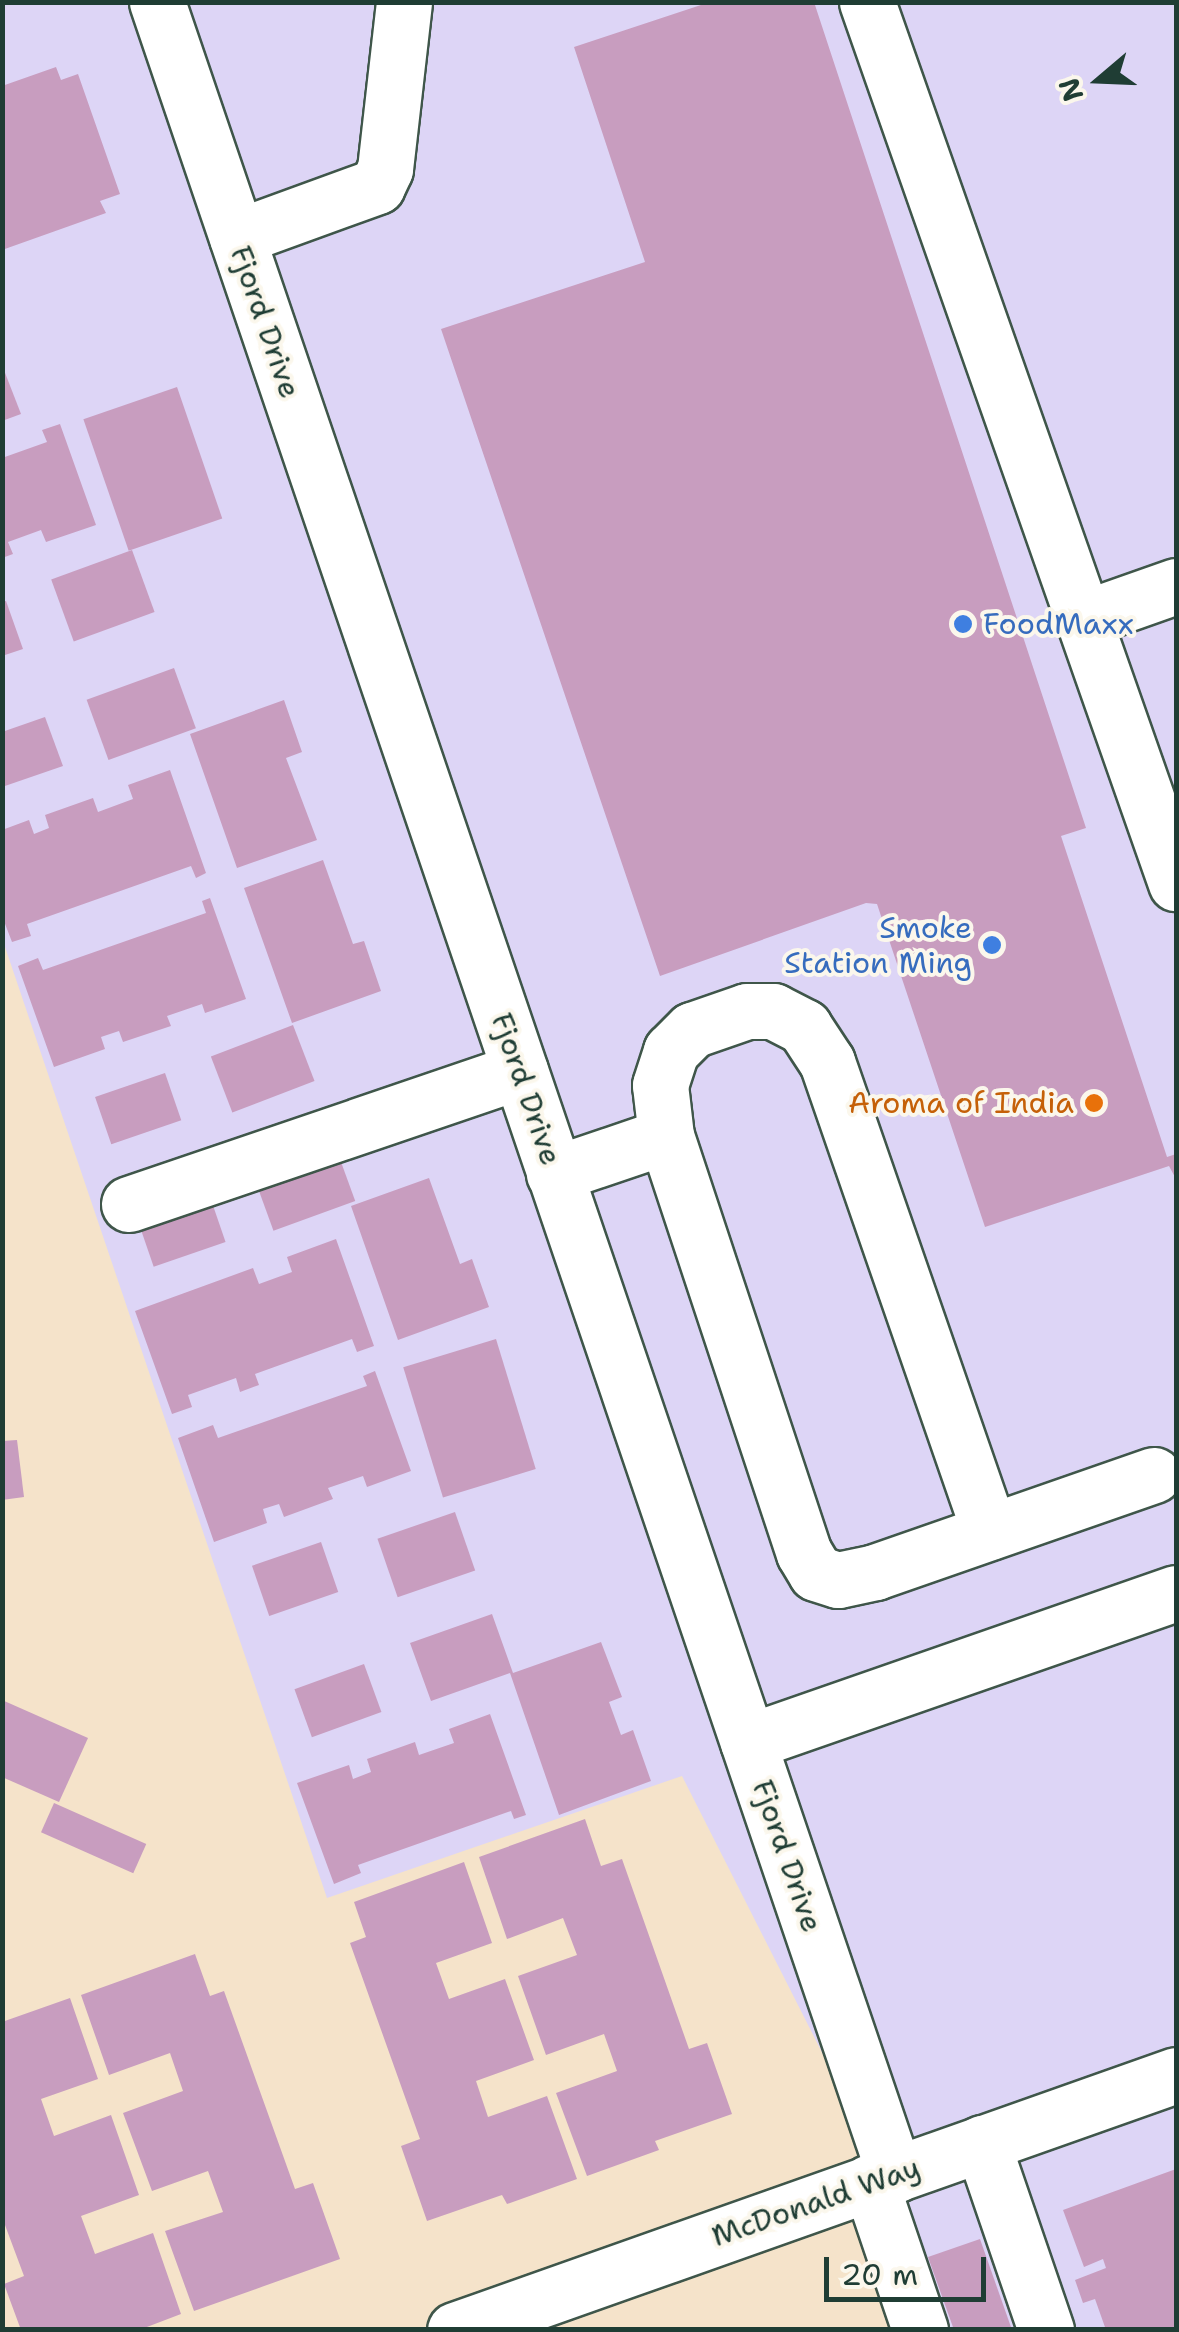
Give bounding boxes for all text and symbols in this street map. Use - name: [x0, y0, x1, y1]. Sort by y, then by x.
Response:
- north arrow: [1049, 30, 1149, 130]
- text: N: [1049, 73, 1092, 106]
- street label: Fjord Drive: [222, 241, 308, 403]
- place label: FoodMaxx: [983, 606, 1134, 642]
- marker: FoodMaxx: [952, 613, 974, 635]
- place label: Smoke Station Ming: [784, 910, 972, 980]
- marker: Smoke Station Ming: [981, 934, 1003, 956]
- street label: Fjord Drive: [483, 1008, 569, 1170]
- place label: Aroma of India: [848, 1085, 1074, 1121]
- marker: Aroma of India: [1083, 1092, 1105, 1114]
- street label: Fjord Drive: [744, 1775, 830, 1937]
- street label: McDonald Way: [707, 2149, 925, 2255]
- scale bar: [829, 2237, 992, 2299]
- text: 20 m: [841, 2254, 918, 2295]

